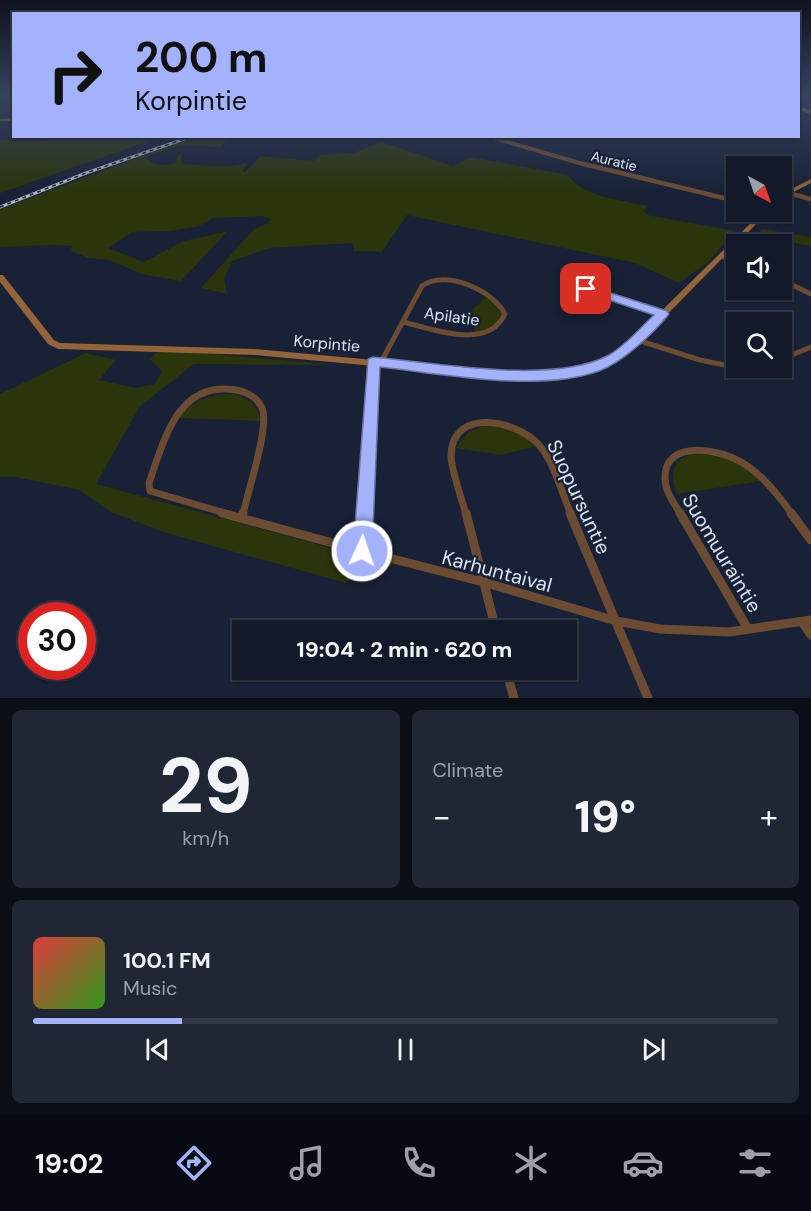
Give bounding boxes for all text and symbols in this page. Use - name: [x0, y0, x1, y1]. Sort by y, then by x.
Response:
- text: 200 m: [135, 30, 268, 85]
- icon: right: [36, 36, 114, 114]
- text: Korpintie: [135, 83, 247, 118]
- street label: Auratie: [589, 147, 639, 175]
- north arrow: [726, 156, 792, 222]
- map controls: [726, 156, 792, 378]
- button: sound: [726, 234, 792, 300]
- pin: [560, 263, 611, 314]
- icon: arrive: [569, 272, 602, 305]
- street label: Apilatie: [423, 302, 481, 331]
- button: search: [726, 312, 792, 378]
- street label: Korpintie: [293, 330, 361, 357]
- street label: Suopursuntie: [541, 436, 617, 558]
- street label: Suomuuraintie: [676, 489, 768, 617]
- position arrow: [330, 519, 394, 583]
- street label: Karhuntaival: [439, 544, 555, 598]
- speed limit sign: 30: [18, 602, 96, 680]
- text: 19:04 · 2 min · 620 m: [297, 635, 512, 664]
- text: 29: [159, 735, 253, 836]
- text: Climate: [433, 757, 503, 783]
- text: 19°: [574, 787, 636, 846]
- text: −: [433, 795, 451, 838]
- text: +: [760, 795, 778, 838]
- text: km/h: [182, 825, 229, 851]
- text: 100.1 FM: [123, 946, 211, 975]
- text: Music: [123, 975, 178, 1001]
- icon: previous: [141, 1033, 174, 1066]
- icon: pause: [389, 1033, 422, 1066]
- icon: next: [637, 1033, 670, 1066]
- icon: directions: [173, 1142, 215, 1184]
- icon: music: [286, 1142, 328, 1184]
- icon: phone: [398, 1142, 440, 1184]
- icon: climate: [510, 1142, 552, 1184]
- icon: car: [622, 1142, 664, 1184]
- icon: filters: [734, 1142, 776, 1184]
- text: 19:02: [35, 1146, 103, 1181]

